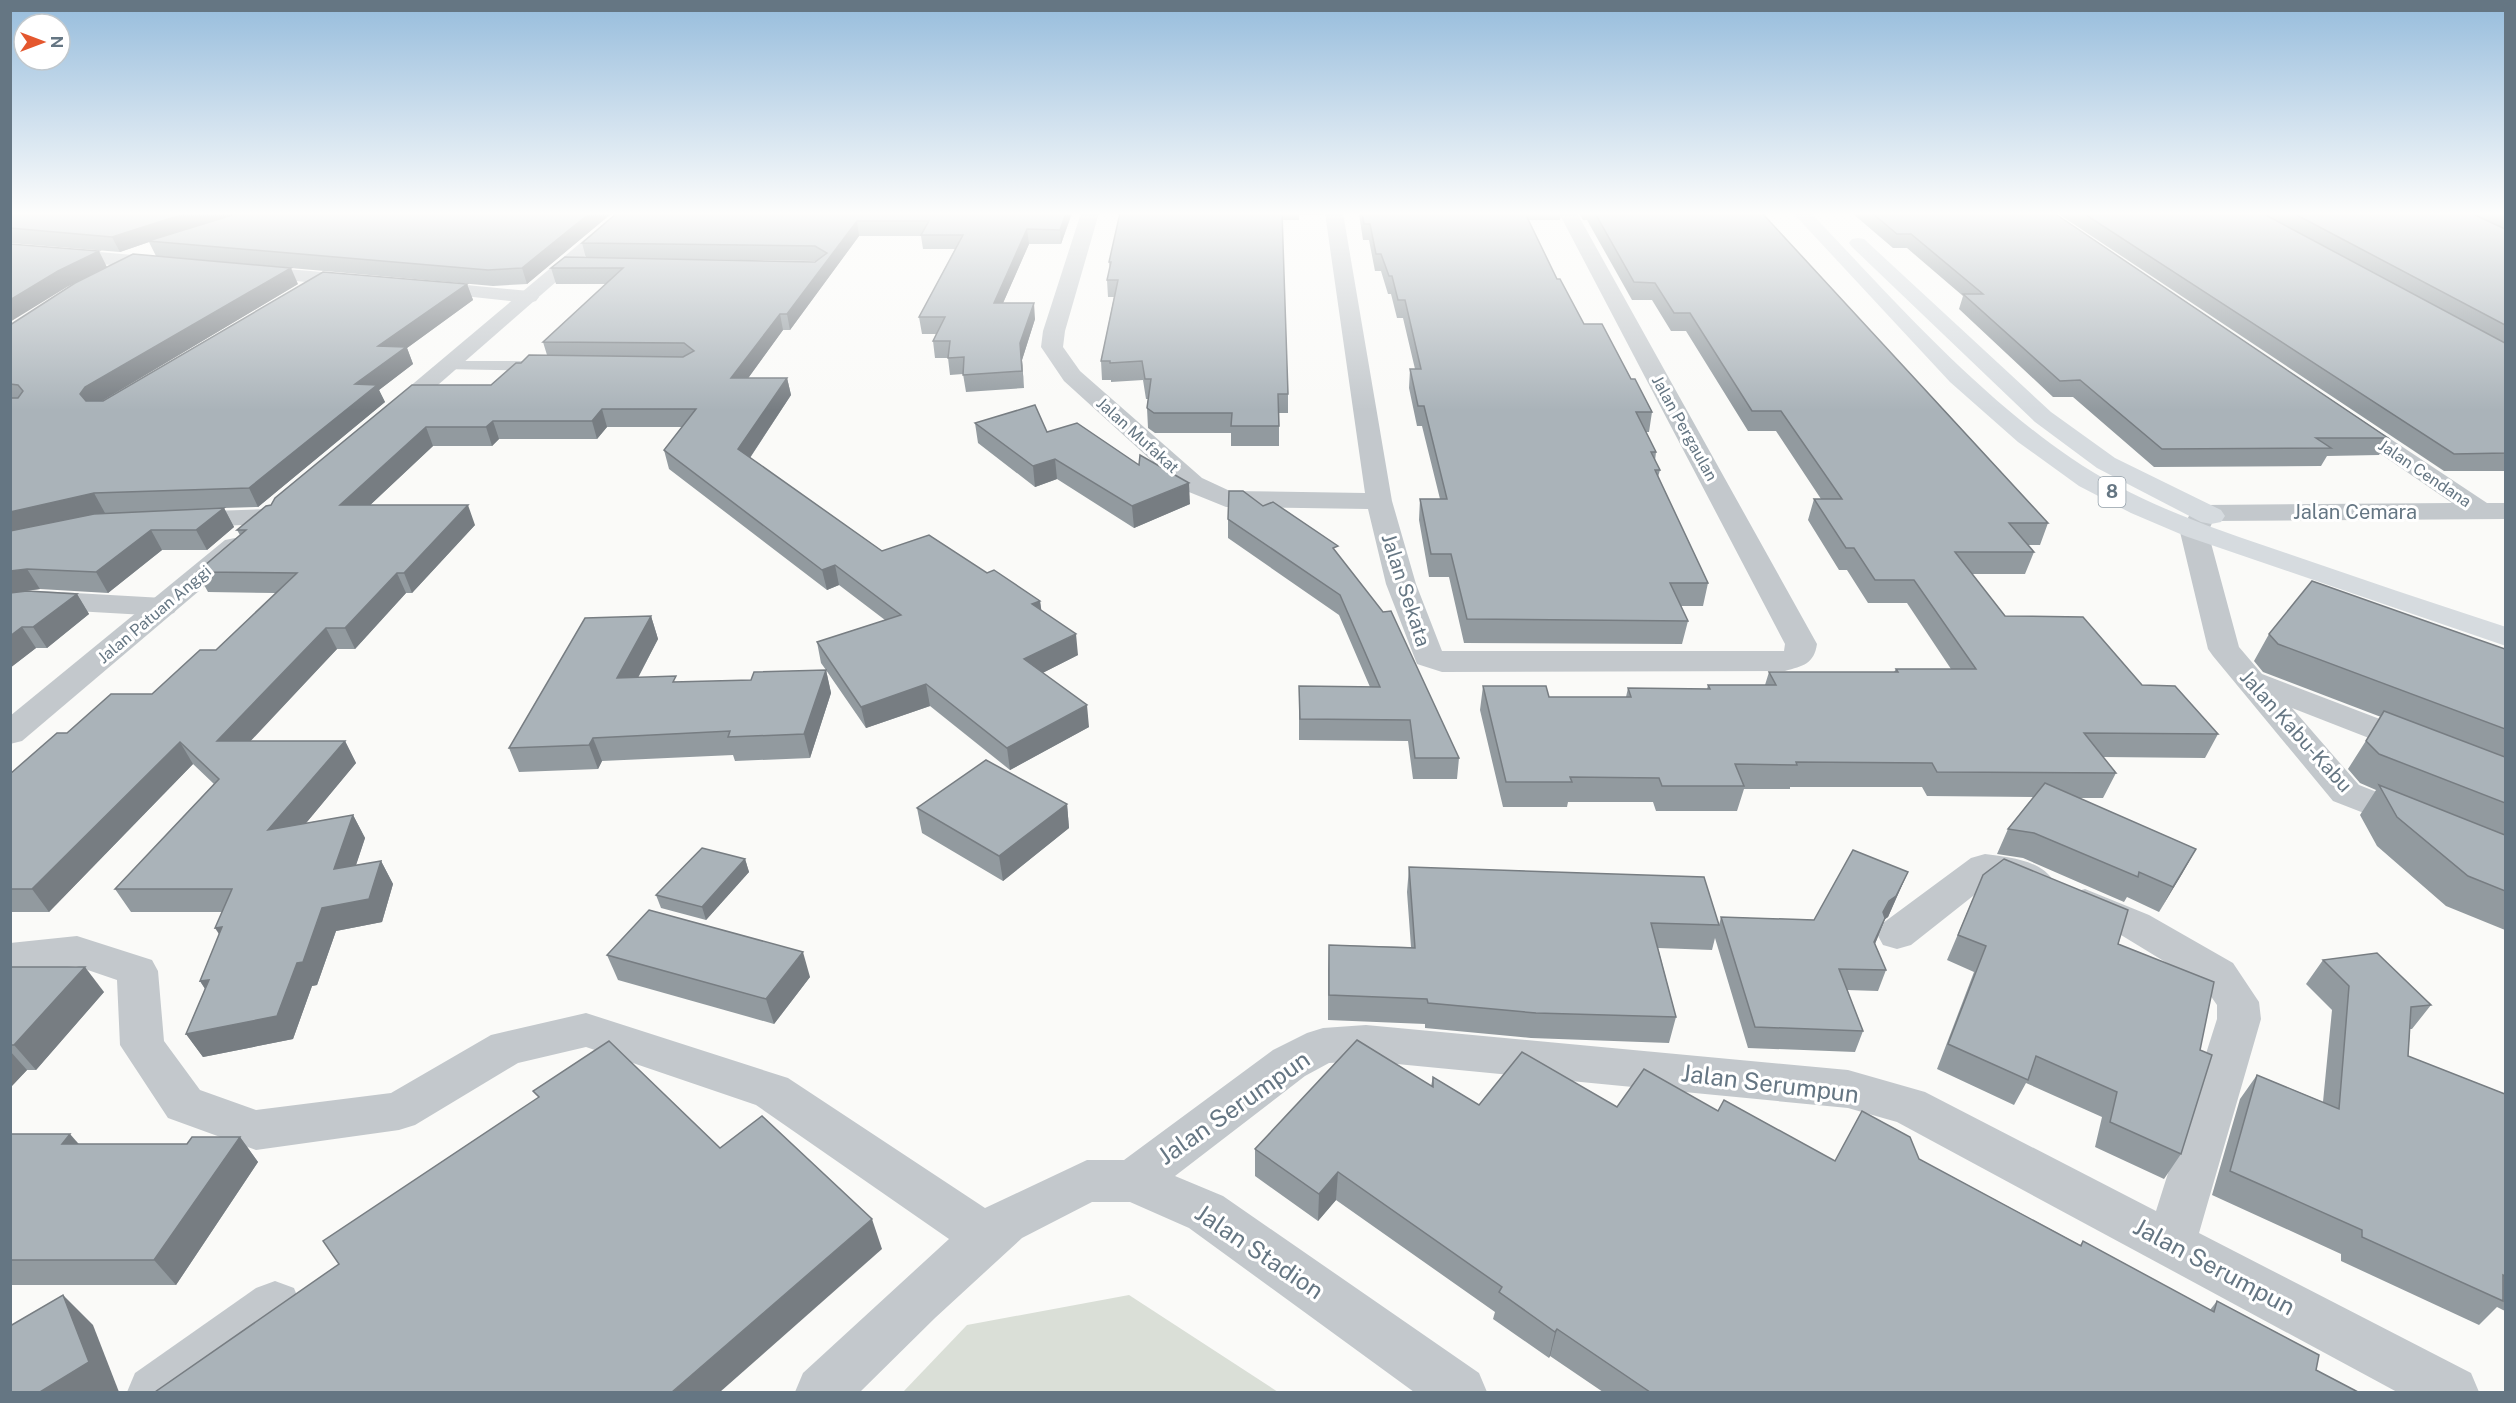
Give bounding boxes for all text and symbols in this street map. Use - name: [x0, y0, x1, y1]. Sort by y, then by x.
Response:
- north arrow: [12, 12, 72, 72]
- text: N: [47, 36, 66, 48]
- street label: Jalan Pergaulan: [1648, 372, 1721, 484]
- street label: Jalan Mufakat: [1093, 394, 1183, 477]
- street label: Jalan Cendana: [2375, 435, 2475, 511]
- road number: 8: [2098, 477, 2126, 507]
- street label: Jalan Cemara: [2293, 500, 2417, 524]
- street label: Jalan Sekata: [1376, 530, 1436, 650]
- street label: Jalan Patuan Anggi: [94, 561, 215, 667]
- street label: Jalan Kabu-Kabu: [2235, 665, 2357, 797]
- street label: Jalan Serumpun: [1152, 1044, 1315, 1170]
- street label: Jalan Serumpun: [1680, 1058, 1861, 1108]
- street label: Jalan Stadion: [1190, 1198, 1329, 1304]
- street label: Jalan Serumpun: [2129, 1212, 2300, 1320]

